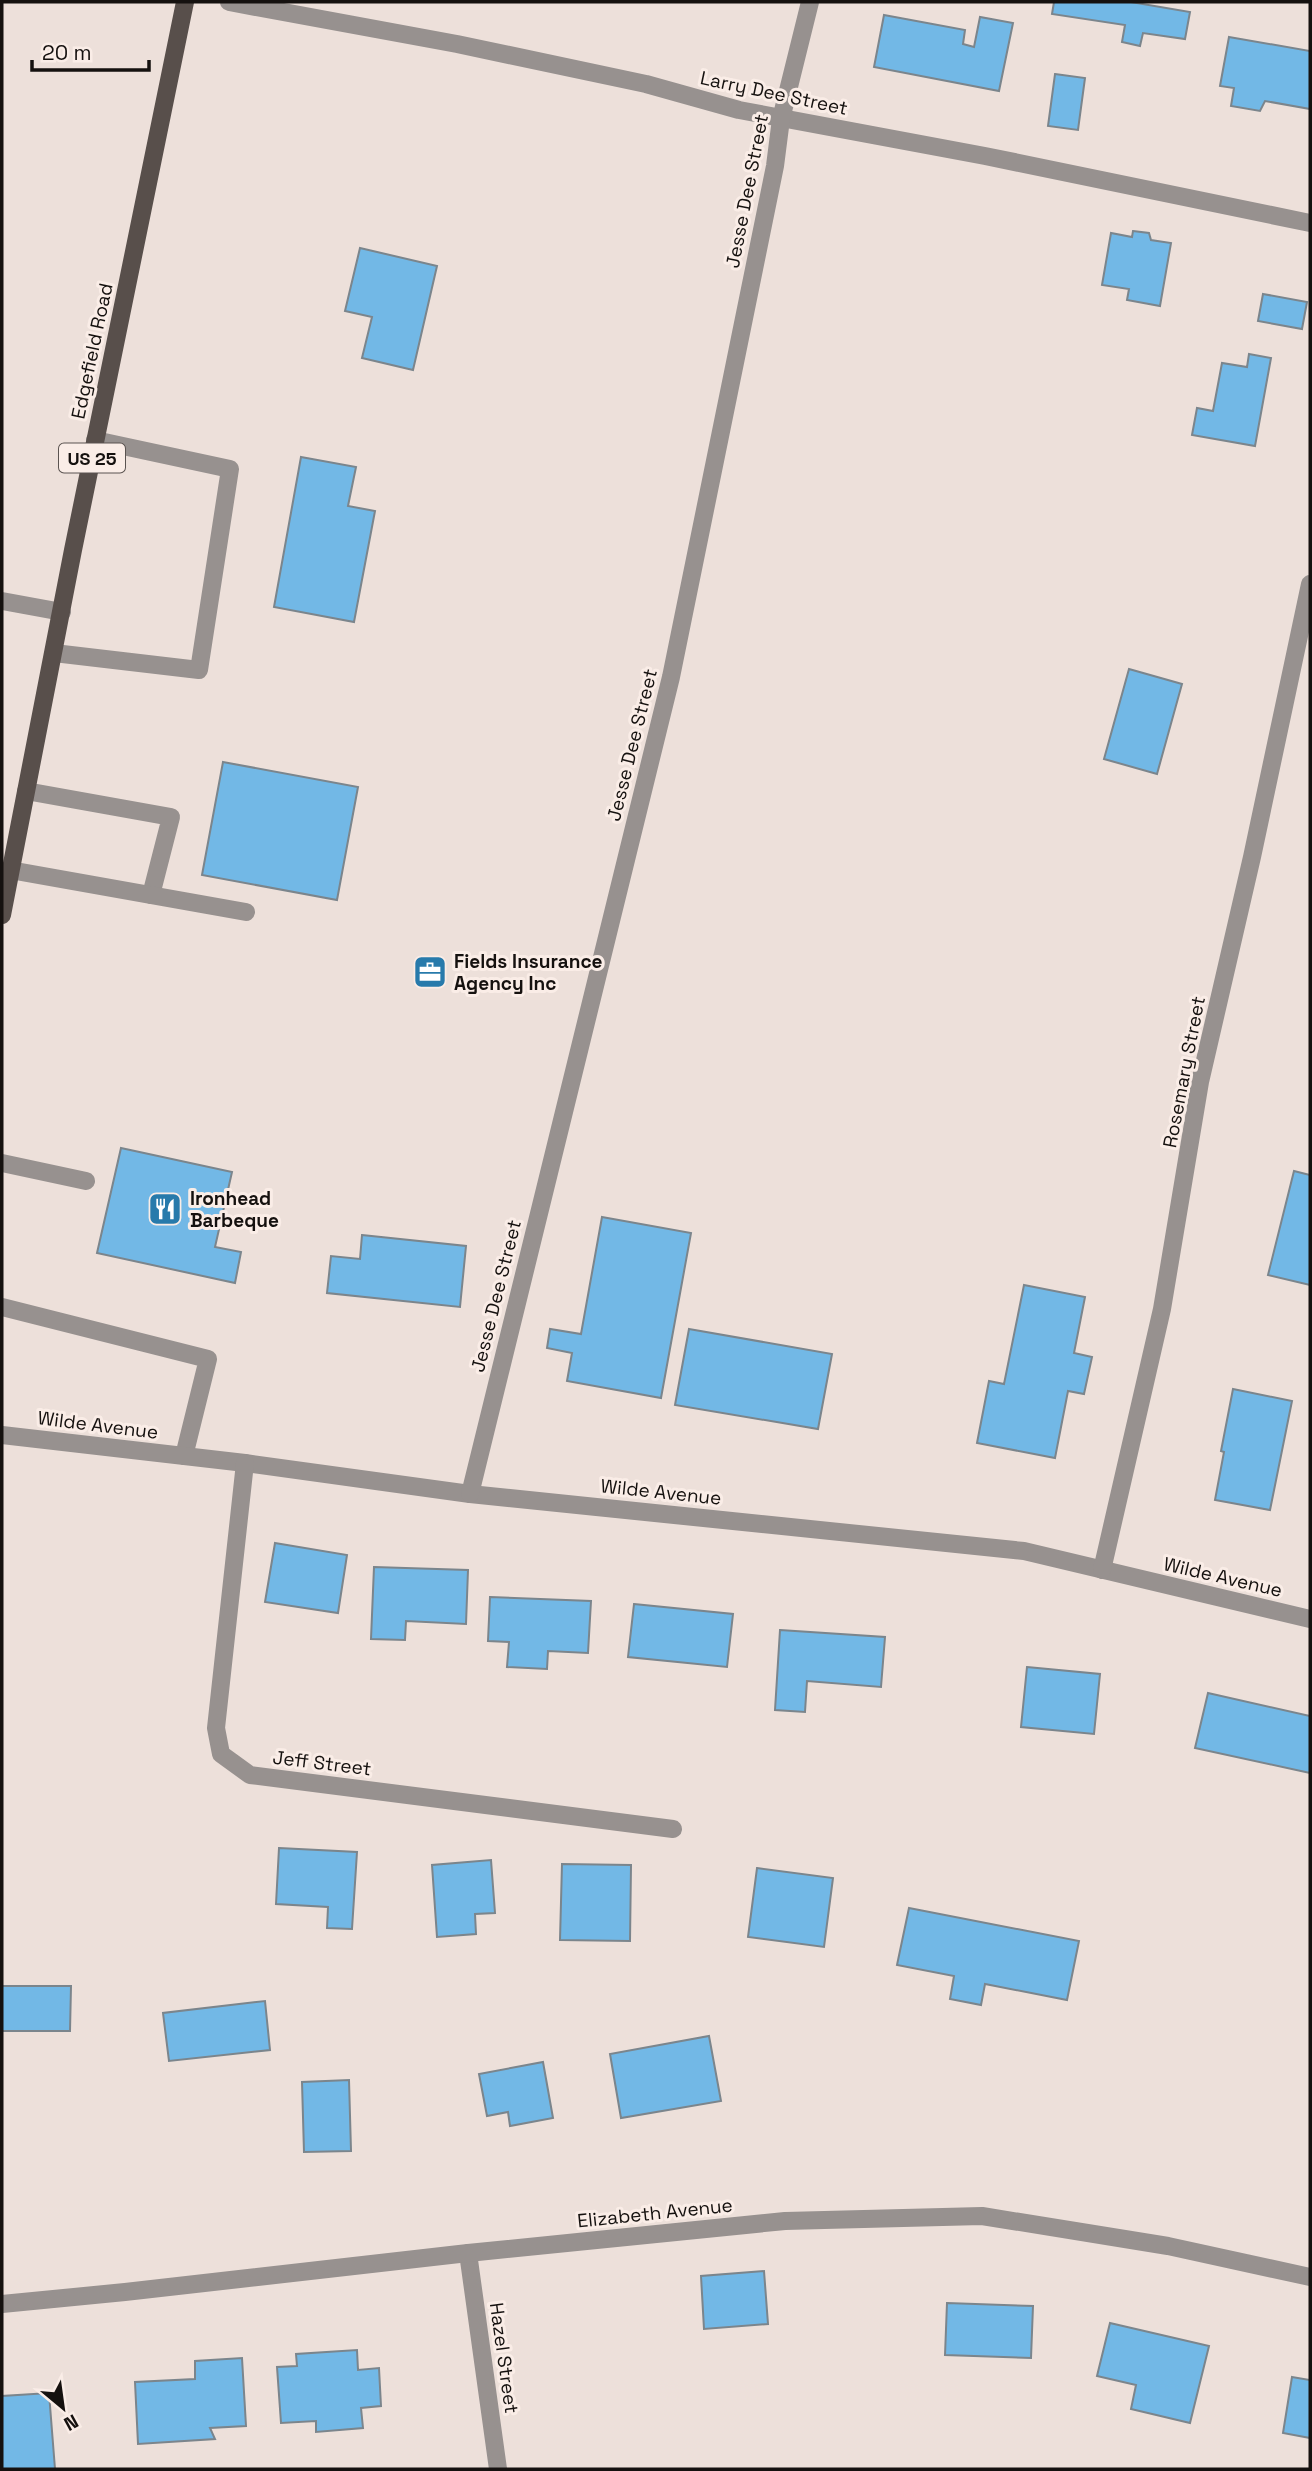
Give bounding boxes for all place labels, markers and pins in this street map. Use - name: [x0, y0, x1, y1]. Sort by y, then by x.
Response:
- place label: Fields Insurance Agency Inc: [454, 949, 603, 996]
- office icon: Fields Insurance Agency Inc: [411, 953, 449, 991]
- place label: Ironhead Barbeque: [190, 1186, 279, 1233]
- restaurant icon: Ironhead Barbeque: [146, 1190, 184, 1228]

